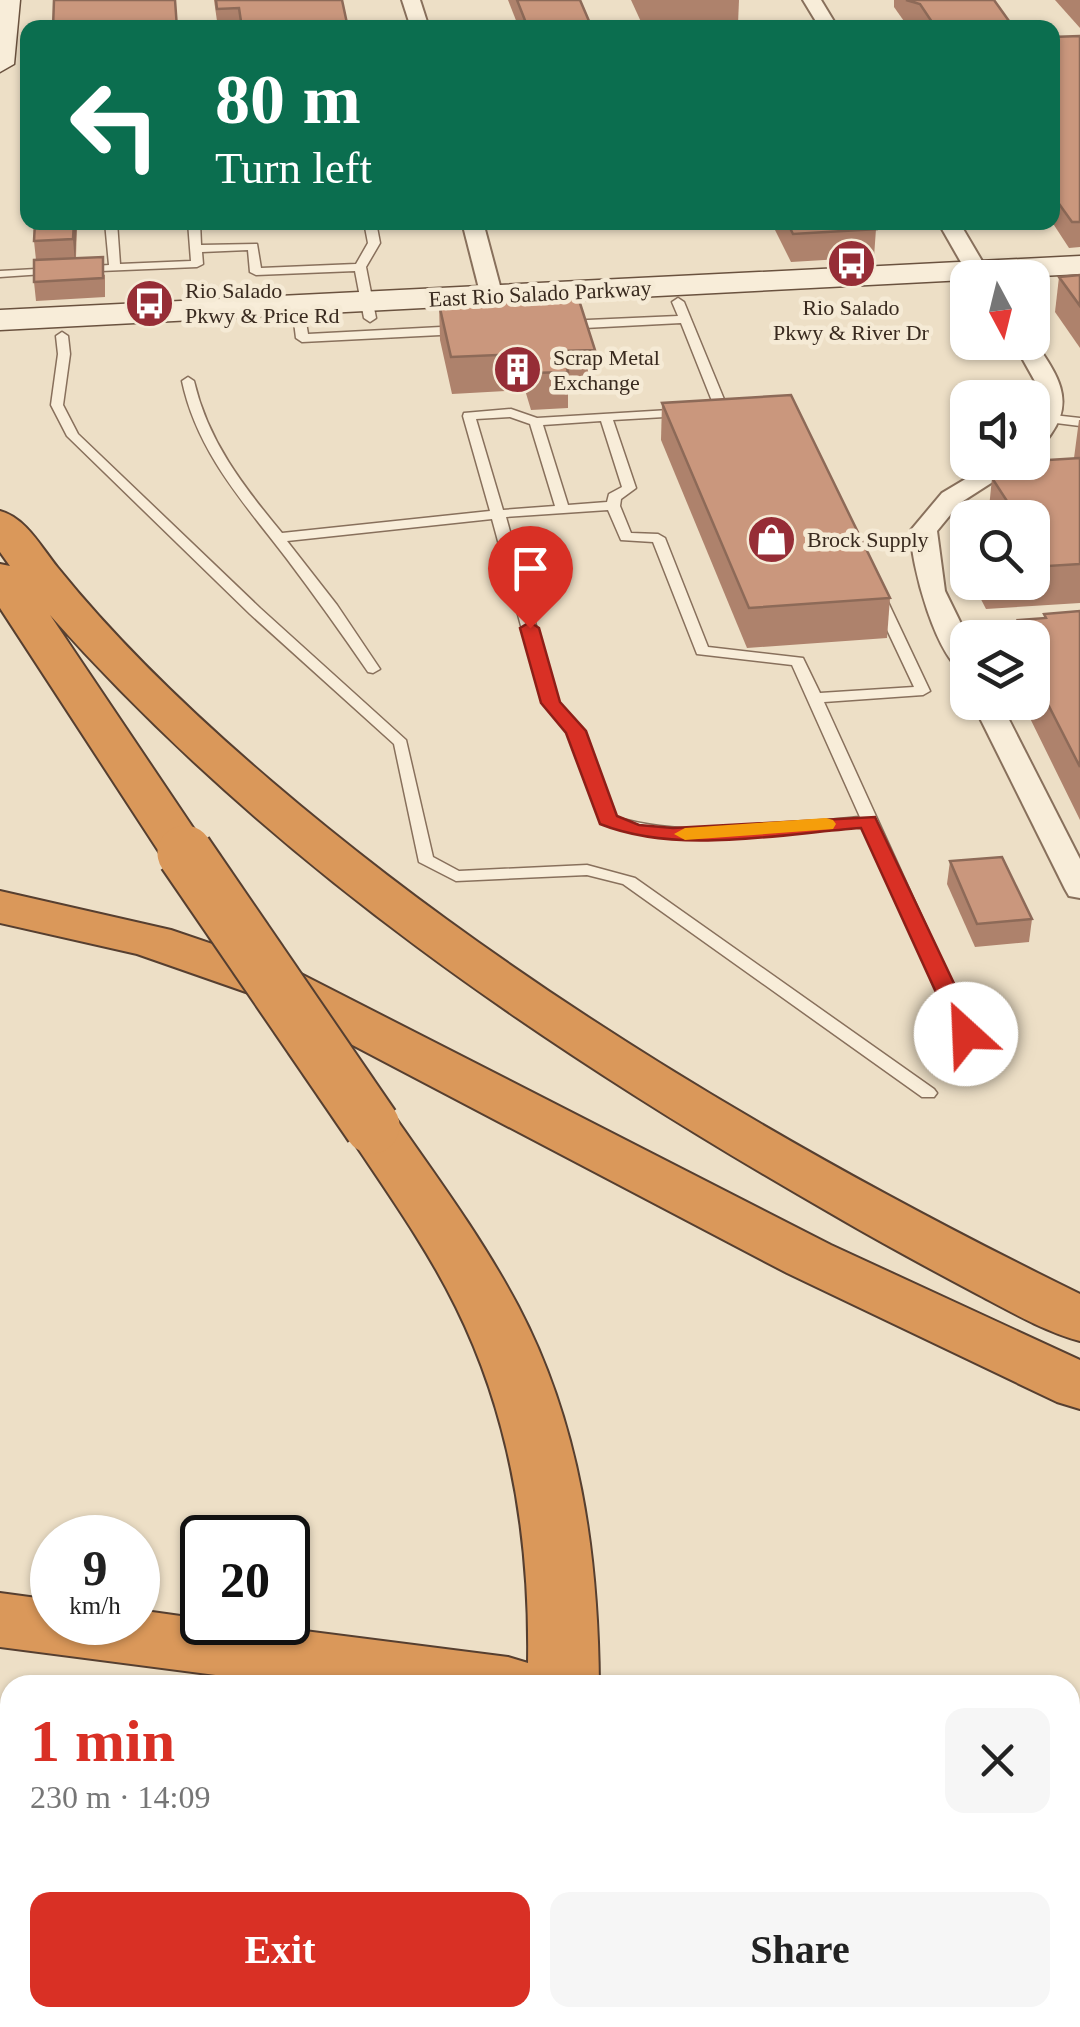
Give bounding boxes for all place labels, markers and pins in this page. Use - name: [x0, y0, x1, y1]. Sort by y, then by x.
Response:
- bus stop icon: Rio Salado Pkwy & River Dr: [825, 237, 877, 289]
- bus stop icon: Rio Salado Pkwy & Price Rd: [124, 277, 176, 329]
- place label: Rio Salado Pkwy & Price Rd: [185, 278, 340, 328]
- place label: Rio Salado Pkwy & River Dr: [773, 295, 930, 345]
- building icon: Scrap Metal Exchange: [492, 344, 544, 396]
- place label: Scrap Metal Exchange: [553, 345, 660, 395]
- shop icon: Brock Supply: [746, 513, 798, 565]
- pin: [488, 526, 573, 629]
- place label: Brock Supply: [807, 527, 929, 552]

